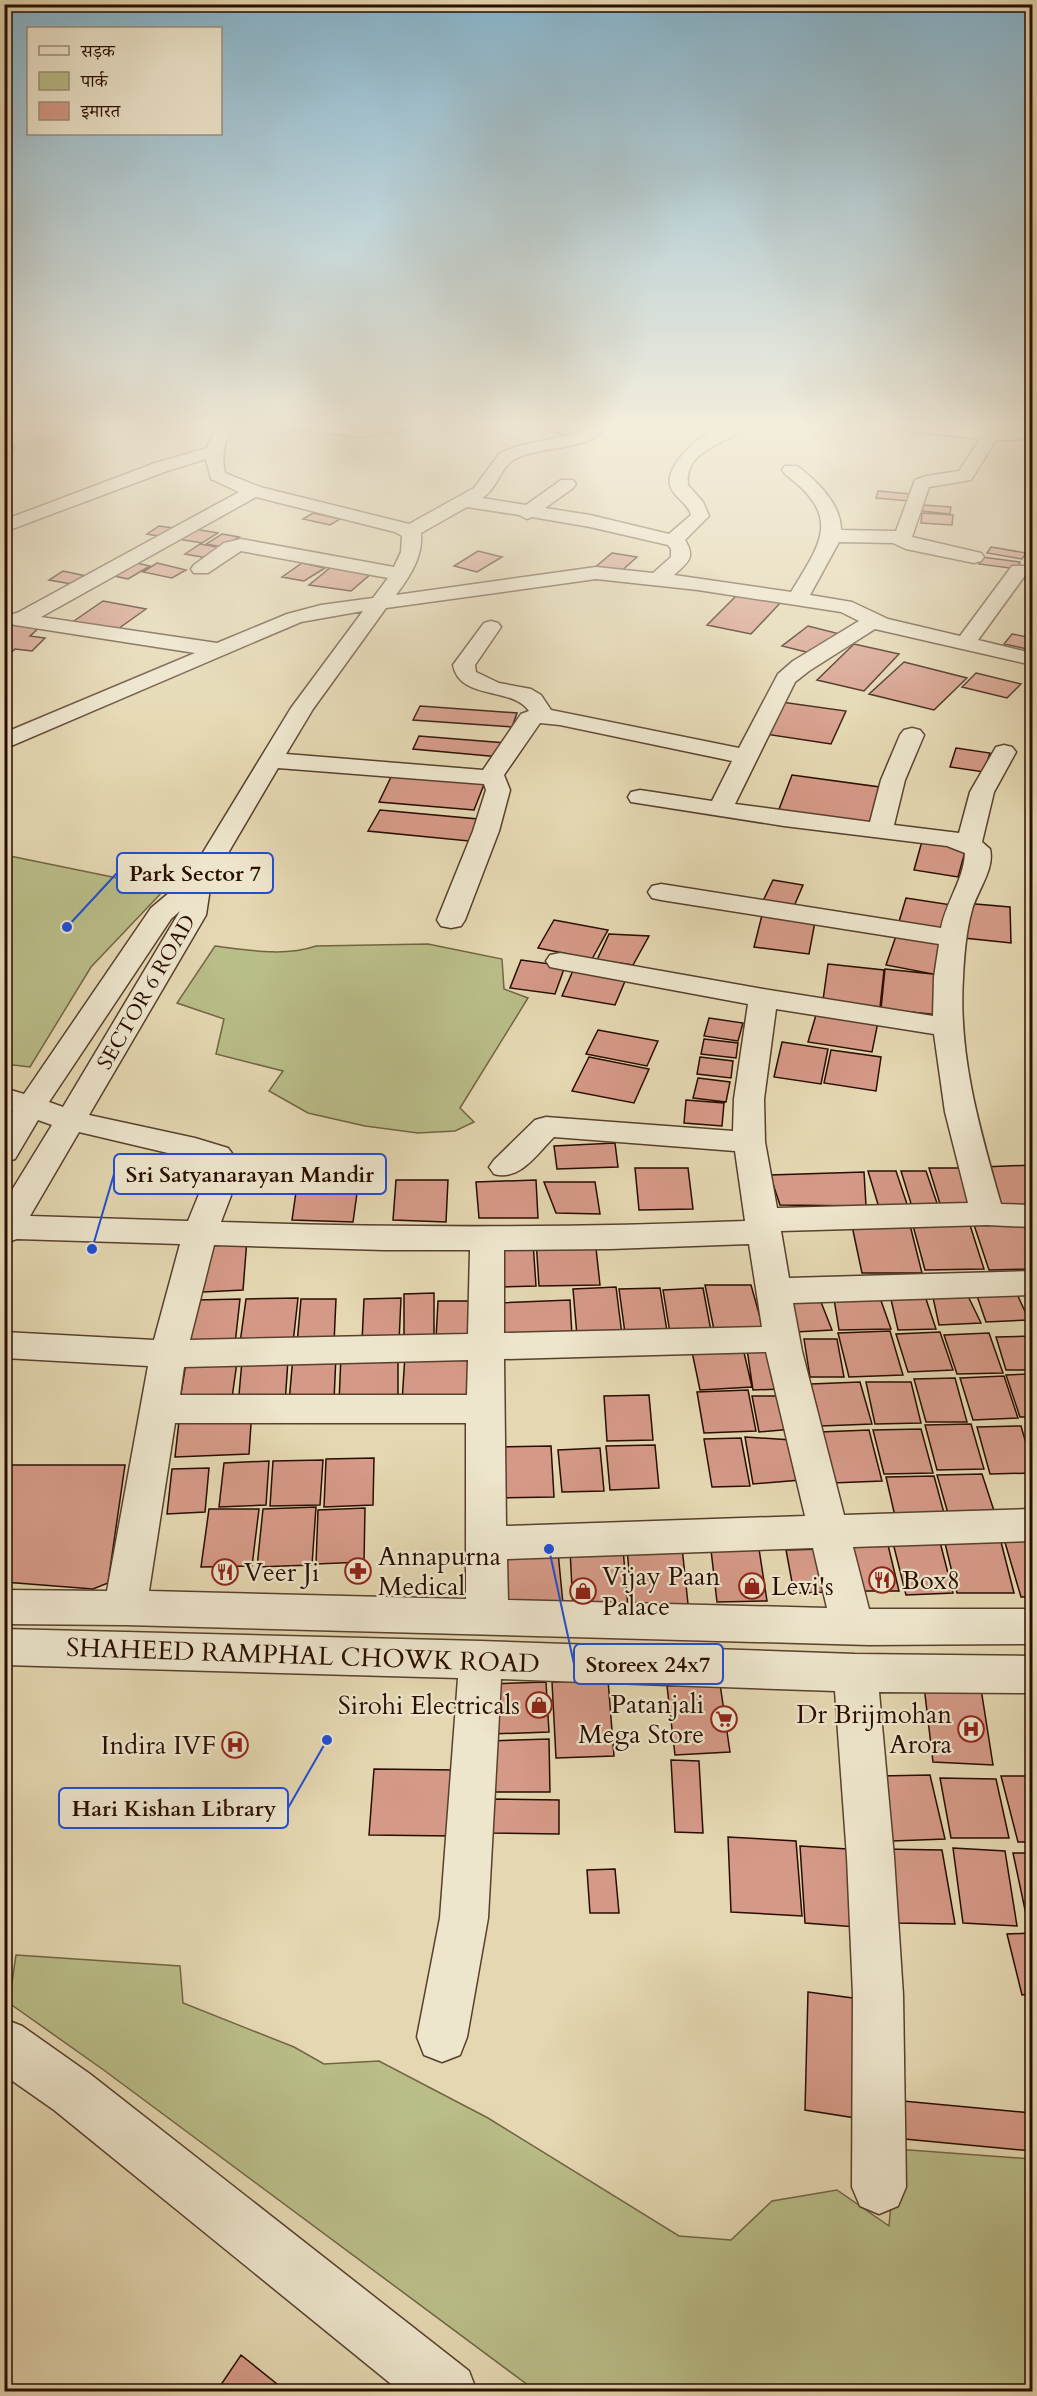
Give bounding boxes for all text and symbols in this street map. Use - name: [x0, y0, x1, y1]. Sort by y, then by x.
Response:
- legend: [27, 27, 222, 135]
- text: सड़क: [80, 39, 116, 64]
- text: पार्क: [80, 69, 109, 94]
- text: इमारत: [80, 99, 121, 124]
- callout: Park Sector 7: [117, 853, 273, 893]
- text: Park Sector 7: [129, 859, 261, 889]
- street label: SECTOR 6 ROAD: [90, 909, 203, 1075]
- callout: Sri Satyanarayan Mandir: [114, 1154, 386, 1194]
- text: Sri Satyanarayan Mandir: [126, 1160, 374, 1190]
- place label: Annapurna Medical: [378, 1539, 501, 1604]
- place label: Veer Ji: [244, 1555, 319, 1590]
- pharmacy icon: Annapurna Medical: [343, 1556, 373, 1586]
- restaurant icon: Veer Ji: [210, 1557, 240, 1587]
- place label: Vijay Paan Palace: [602, 1559, 721, 1624]
- place label: Box8: [902, 1563, 960, 1598]
- restaurant icon: Box8: [867, 1565, 897, 1595]
- place label: Levi's: [771, 1569, 834, 1604]
- shop icon: Levi's: [737, 1571, 767, 1601]
- shop icon: Vijay Paan Palace: [568, 1576, 598, 1606]
- street label: SHAHEED RAMPHAL CHOWK ROAD: [66, 1630, 540, 1681]
- callout: Storeex 24x7: [574, 1644, 723, 1684]
- text: Storeex 24x7: [586, 1650, 710, 1680]
- place label: Patanjali Mega Store: [578, 1687, 704, 1752]
- place label: Sirohi Electricals: [338, 1688, 520, 1723]
- shop icon: Sirohi Electricals: [524, 1690, 554, 1720]
- place label: Dr Brijmohan Arora: [796, 1697, 952, 1762]
- supermarket icon: Patanjali Mega Store: [709, 1704, 739, 1734]
- hospital icon: Dr Brijmohan Arora: [956, 1714, 986, 1744]
- place label: Indira IVF: [101, 1728, 216, 1763]
- hospital icon: Indira IVF: [220, 1730, 250, 1760]
- callout: Hari Kishan Library: [59, 1788, 288, 1828]
- text: Hari Kishan Library: [72, 1794, 277, 1824]

